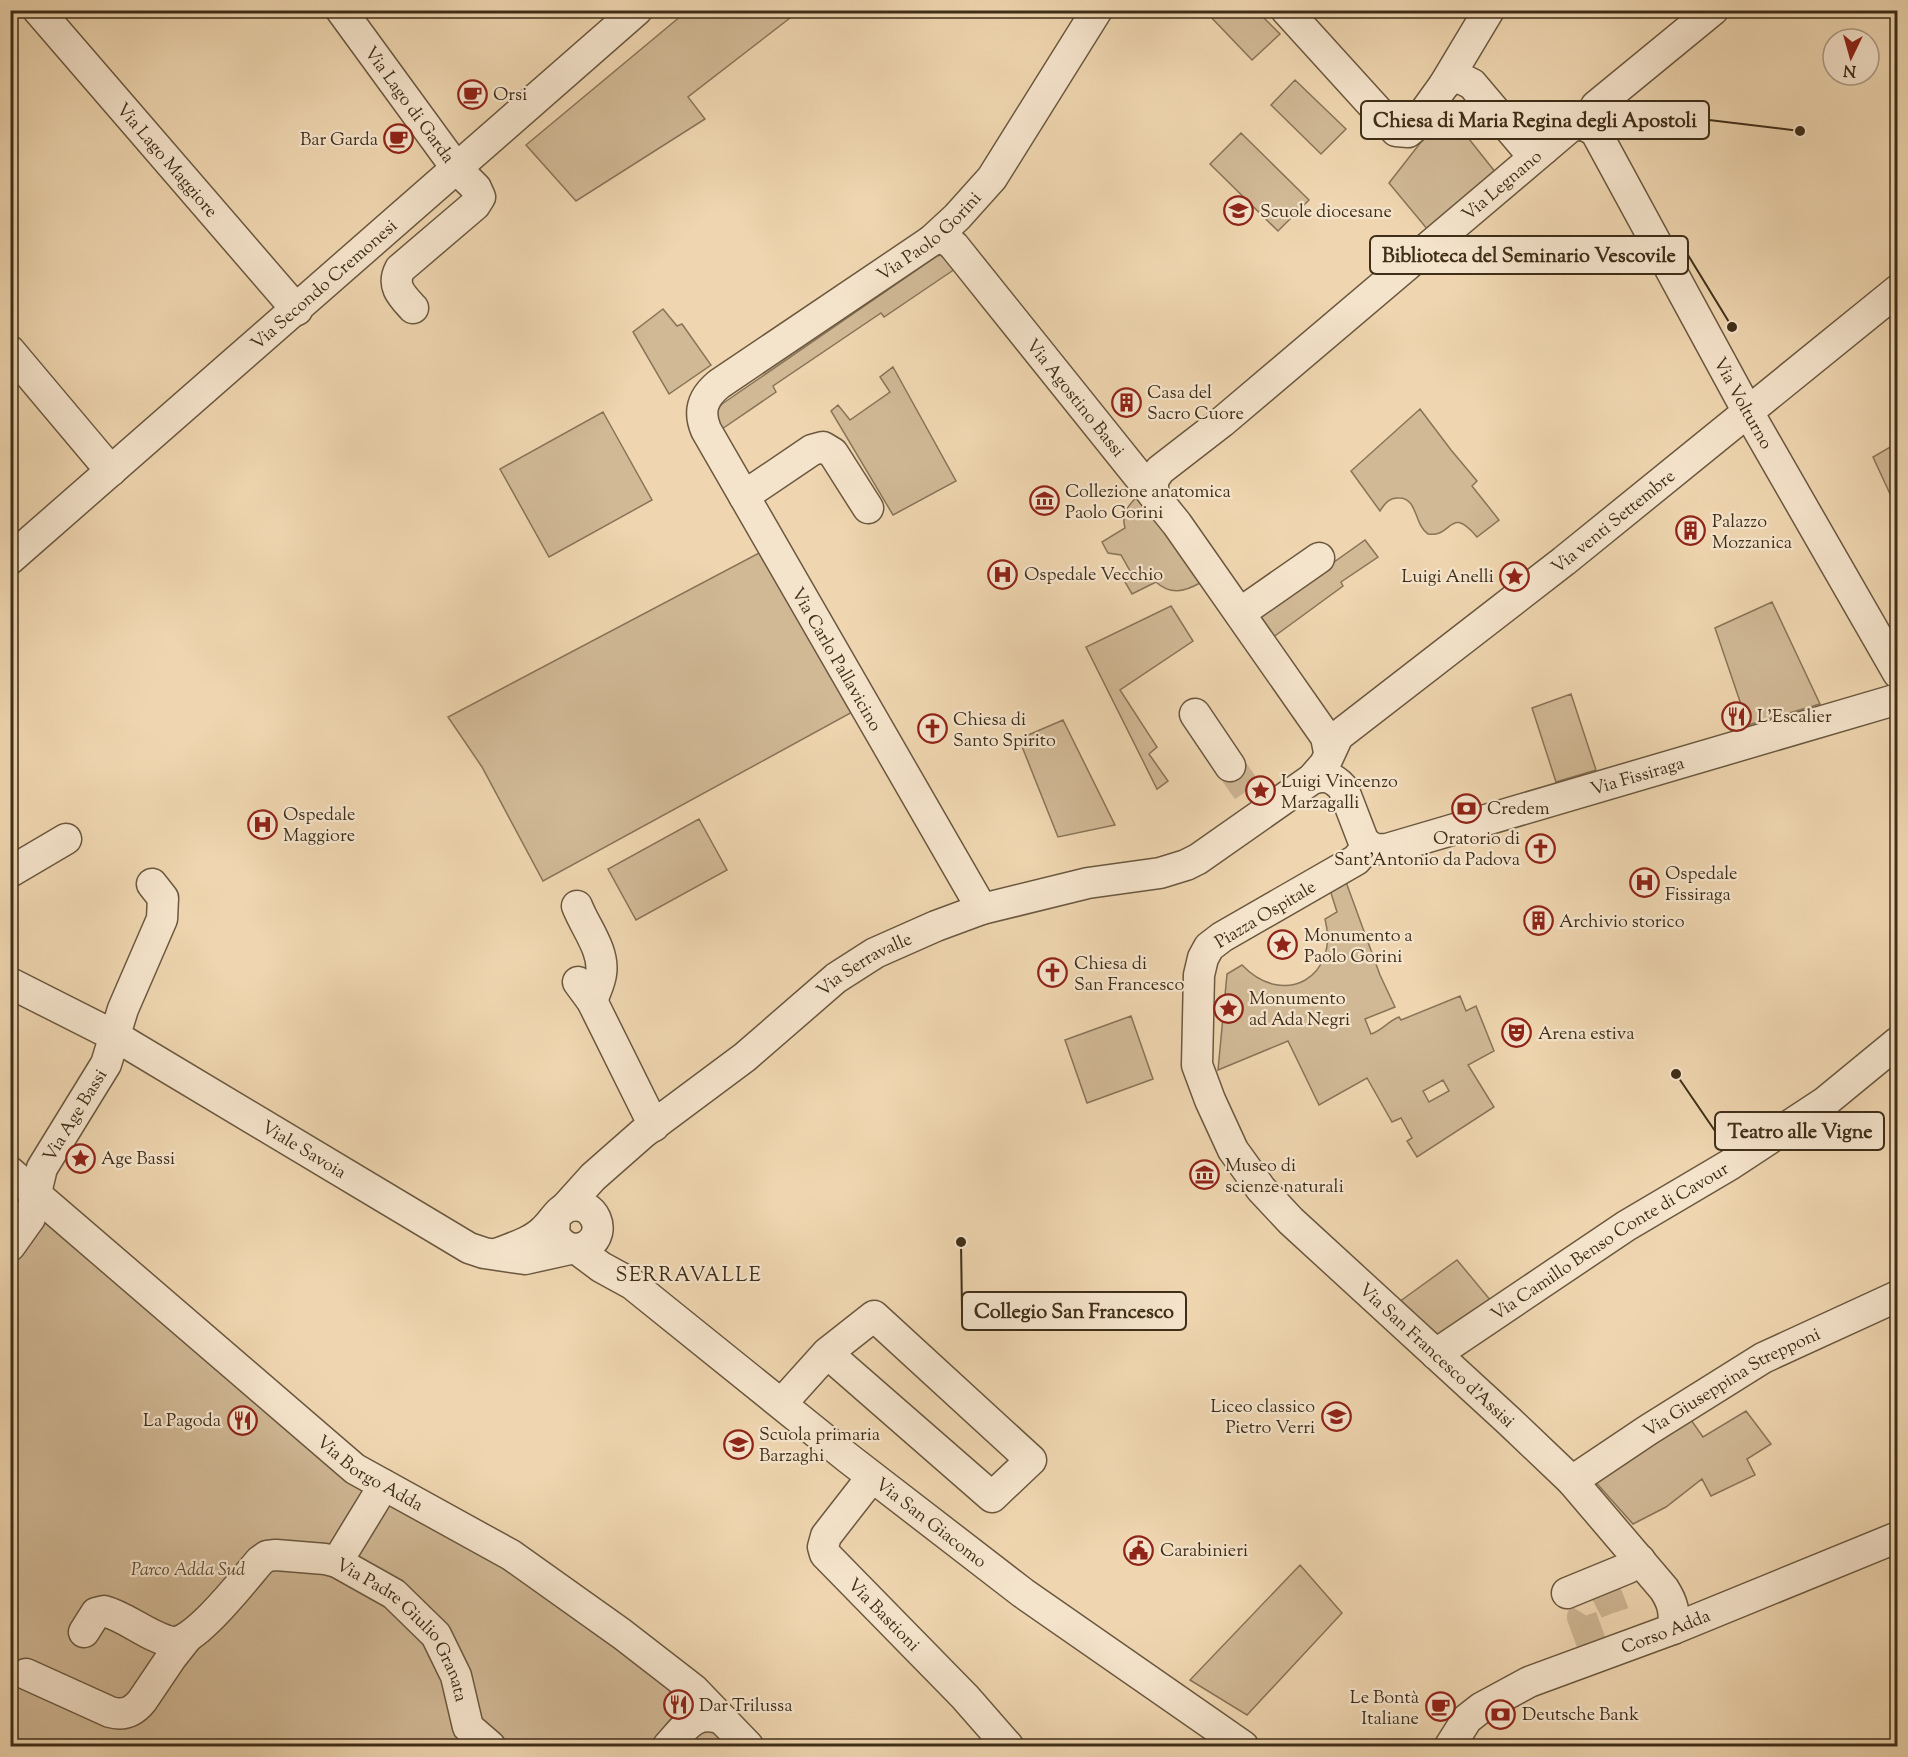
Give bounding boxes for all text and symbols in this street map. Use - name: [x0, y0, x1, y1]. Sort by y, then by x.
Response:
- north arrow: [1821, 27, 1881, 87]
- street label: Via Lago di Garda: [357, 42, 460, 170]
- text: N: [1842, 57, 1857, 81]
- cafe icon: Orsi: [456, 78, 488, 110]
- place label: Orsi: [493, 83, 527, 109]
- street label: Via Lago Maggiore: [109, 98, 223, 224]
- callout: Chiesa di Maria Regina degli Apostoli: [1361, 101, 1709, 139]
- text: Chiesa di Maria Regina degli Apostoli: [1373, 108, 1697, 137]
- cafe icon: Bar Garda: [383, 123, 415, 155]
- place label: Bar Garda: [300, 128, 378, 154]
- street label: Via Legnano: [1457, 145, 1549, 228]
- street label: Via Paolo Gorini: [872, 187, 989, 289]
- school or university icon: Scuole diocesane: [1223, 195, 1255, 227]
- place label: Scuole diocesane: [1260, 200, 1392, 226]
- street label: Via Secondo Cremonesi: [246, 214, 404, 357]
- callout: Biblioteca del Seminario Vescovile: [1370, 236, 1688, 274]
- text: Biblioteca del Seminario Vescovile: [1382, 243, 1676, 272]
- street label: Via Agostino Bassi: [1019, 334, 1130, 464]
- street label: Via Volturno: [1706, 353, 1778, 455]
- place label: Casa del Sacro Cuore: [1147, 381, 1244, 428]
- building icon: Casa del Sacro Cuore: [1110, 386, 1142, 418]
- street label: Via venti Settembre: [1547, 465, 1682, 581]
- place label: Collezione anatomica Paolo Gorini: [1065, 480, 1231, 527]
- museum icon: Collezione anatomica Paolo Gorini: [1028, 485, 1060, 517]
- place label: Palazzo Mozzanica: [1712, 510, 1792, 557]
- building icon: Palazzo Mozzanica: [1675, 515, 1707, 547]
- hospital icon: Ospedale Vecchio: [987, 558, 1019, 590]
- place icon: Luigi Anelli: [1499, 560, 1531, 592]
- place label: Ospedale Vecchio: [1024, 563, 1163, 589]
- place label: Luigi Anelli: [1401, 565, 1494, 591]
- street label: Via Carlo Pallavicino: [783, 583, 887, 737]
- restaurant icon: L'Escalier: [1720, 700, 1752, 732]
- place label: L'Escalier: [1757, 705, 1832, 731]
- place label: Chiesa di Santo Spirito: [953, 708, 1056, 755]
- church icon: Chiesa di Santo Spirito: [916, 713, 948, 745]
- street label: Via Fissiraga: [1588, 751, 1688, 804]
- place label: Luigi Vincenzo Marzagalli: [1281, 770, 1398, 817]
- place icon: Luigi Vincenzo Marzagalli: [1244, 775, 1276, 807]
- bank icon: Credem: [1450, 792, 1482, 824]
- place label: Credem: [1487, 797, 1550, 823]
- place label: Ospedale Maggiore: [283, 803, 356, 850]
- hospital icon: Ospedale Maggiore: [246, 808, 278, 840]
- place label: Oratorio di Sant'Antonio da Padova: [1334, 827, 1520, 874]
- church icon: Oratorio di Sant'Antonio da Padova: [1525, 832, 1557, 864]
- place label: Ospedale Fissiraga: [1665, 862, 1738, 909]
- hospital icon: Ospedale Fissiraga: [1628, 867, 1660, 899]
- street label: Piazza Ospitale: [1210, 875, 1322, 956]
- building icon: Archivio storico: [1522, 905, 1554, 937]
- place label: Archivio storico: [1559, 910, 1685, 936]
- place label: Monumento a Paolo Gorini: [1304, 924, 1413, 971]
- street label: Via Serravalle: [812, 927, 916, 1004]
- place icon: Monumento a Paolo Gorini: [1267, 929, 1299, 961]
- place label: Chiesa di San Francesco: [1074, 952, 1184, 999]
- church icon: Chiesa di San Francesco: [1037, 957, 1069, 989]
- place label: Monumento ad Ada Negri: [1249, 987, 1350, 1034]
- place icon: Monumento ad Ada Negri: [1212, 992, 1244, 1024]
- theatre icon: Arena estiva: [1501, 1017, 1533, 1049]
- place label: Arena estiva: [1538, 1022, 1635, 1048]
- street label: Via Age Bassi: [38, 1065, 115, 1168]
- callout: Teatro alle Vigne: [1715, 1112, 1884, 1150]
- street label: Viale Savoia: [256, 1115, 350, 1186]
- text: Teatro alle Vigne: [1727, 1119, 1873, 1148]
- place icon: Age Bassi: [64, 1142, 96, 1174]
- place label: Age Bassi: [101, 1147, 175, 1173]
- place label: Museo di scienze naturali: [1225, 1154, 1344, 1201]
- street label: Via Camillo Benso Conte di Cavour: [1486, 1157, 1735, 1328]
- museum icon: Museo di scienze naturali: [1188, 1159, 1220, 1191]
- district label: SERRAVALLE: [616, 1262, 762, 1291]
- street label: Via San Francesco d’Assisi: [1352, 1278, 1520, 1435]
- callout: Collegio San Francesco: [962, 1292, 1186, 1330]
- text: Collegio San Francesco: [974, 1299, 1174, 1328]
- street label: Via Giuseppina Strepponi: [1639, 1322, 1825, 1445]
- place label: Liceo classico Pietro Verri: [1210, 1395, 1315, 1442]
- school or university icon: Liceo classico Pietro Verri: [1320, 1400, 1352, 1432]
- restaurant icon: La Pagoda: [226, 1404, 258, 1436]
- place label: La Pagoda: [143, 1409, 221, 1435]
- place label: Scuola primaria Barzaghi: [759, 1423, 880, 1470]
- school or university icon: Scuola primaria Barzaghi: [722, 1428, 754, 1460]
- street label: Via Borgo Adda: [310, 1430, 427, 1519]
- street label: Via San Giacomo: [869, 1472, 992, 1575]
- public building icon: Carabinieri: [1123, 1534, 1155, 1566]
- place label: Carabinieri: [1160, 1539, 1248, 1565]
- street label: Via Padre Giulio Granata: [330, 1553, 473, 1705]
- park label: Parco Adda Sud: [131, 1558, 245, 1584]
- street label: Via Bastioni: [840, 1573, 925, 1659]
- street label: Corso Adda: [1618, 1604, 1715, 1662]
- place label: Le Bontà Italiane: [1350, 1686, 1419, 1733]
- restaurant icon: Dar Trilussa: [662, 1689, 694, 1721]
- cafe icon: Le Bontà Italiane: [1424, 1691, 1456, 1723]
- place label: Dar Trilussa: [699, 1694, 792, 1720]
- bank icon: Deutsche Bank: [1485, 1698, 1517, 1730]
- place label: Deutsche Bank: [1522, 1703, 1639, 1729]

